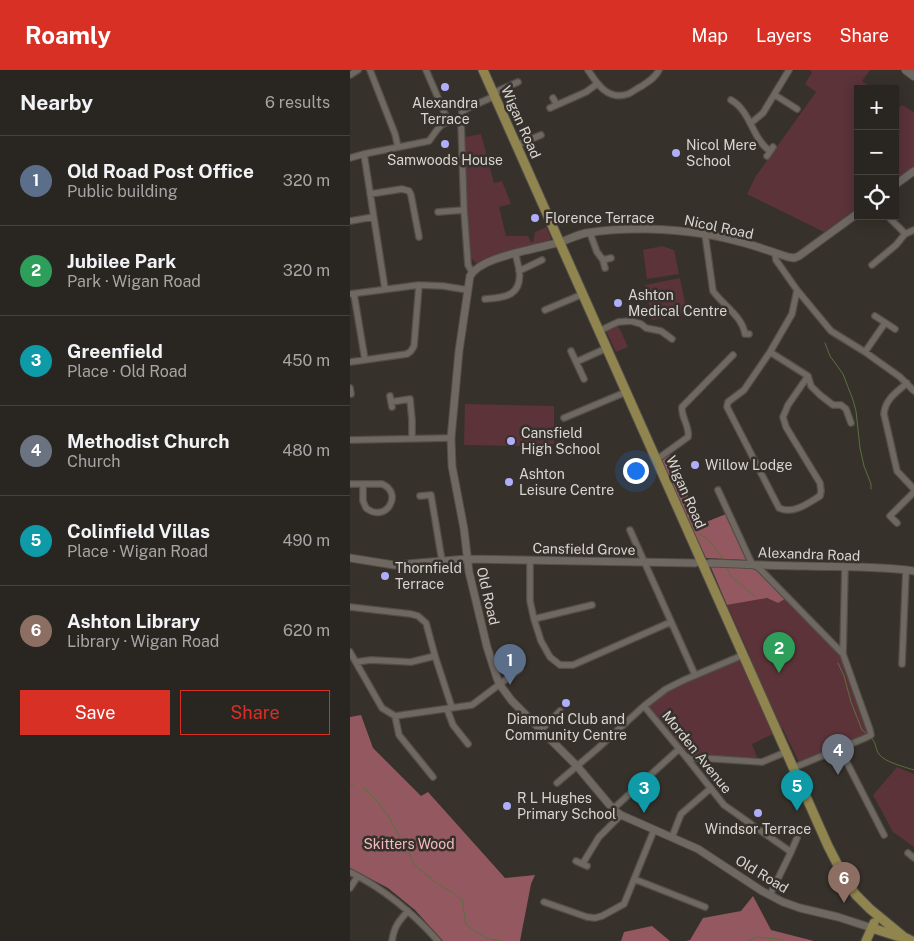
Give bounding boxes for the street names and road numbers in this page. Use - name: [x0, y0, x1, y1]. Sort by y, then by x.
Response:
- street label: Wigan Road: [498, 83, 544, 161]
- street label: Nicol Road: [683, 212, 755, 242]
- street label: Wigan Road: [663, 453, 709, 531]
- street label: Cansfield Grove: [532, 540, 636, 558]
- street label: Alexandra Road: [757, 544, 861, 564]
- street label: Old Road: [474, 565, 502, 627]
- street label: Morden Avenue: [659, 708, 735, 796]
- street label: Old Road: [733, 852, 791, 896]

